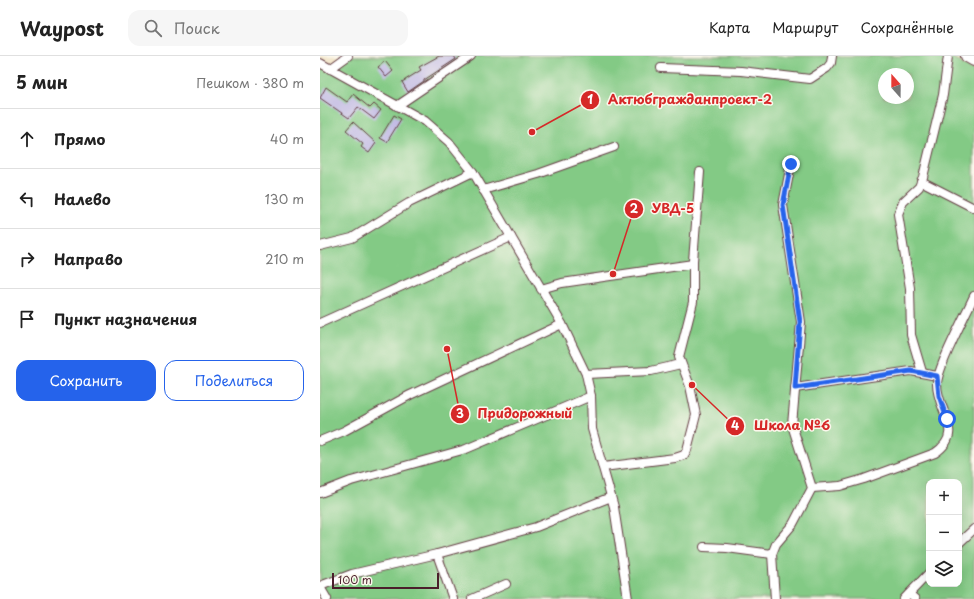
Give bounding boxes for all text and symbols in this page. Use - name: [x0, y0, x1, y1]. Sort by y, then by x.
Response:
- search box: [128, 10, 408, 46]
- text: Waypost: [20, 14, 104, 42]
- text: Поиск: [174, 16, 220, 39]
- icon: search: [142, 17, 164, 39]
- text: Карта: [709, 17, 750, 38]
- text: Маршрут: [772, 17, 838, 38]
- text: Сохранённые: [860, 17, 954, 38]
- north arrow: [878, 68, 914, 104]
- text: 5 мин: [16, 69, 68, 95]
- text: Пешком · 380 m: [196, 73, 304, 92]
- callout: Актюбгражданпроект-2: [580, 87, 780, 112]
- text: Актюбгражданпроект-2: [608, 89, 772, 108]
- text: 1: [587, 90, 593, 108]
- text: Прямо: [54, 127, 105, 150]
- icon: ahead: [16, 128, 38, 150]
- text: 40 m: [270, 129, 304, 148]
- route end: [782, 155, 800, 173]
- text: Налево: [54, 187, 111, 210]
- icon: left: [16, 188, 38, 210]
- text: 130 m: [265, 189, 304, 208]
- callout: УВД-5: [624, 196, 703, 221]
- text: УВД-5: [652, 198, 694, 217]
- text: 2: [630, 199, 639, 217]
- text: Направо: [54, 247, 123, 270]
- icon: right: [16, 248, 38, 270]
- text: 210 m: [265, 249, 304, 268]
- text: Пункт назначения: [54, 307, 197, 330]
- icon: arrive: [16, 308, 38, 330]
- button: Сохранить: [16, 360, 156, 401]
- button: Поделиться: [164, 360, 304, 401]
- callout: Придорожный: [450, 401, 581, 426]
- text: Придорожный: [477, 403, 573, 422]
- text: 3: [456, 404, 464, 422]
- route start: [938, 410, 956, 428]
- callout: Школа №6: [725, 413, 838, 438]
- text: Школа №6: [754, 415, 830, 434]
- text: 4: [731, 416, 739, 434]
- map controls: [926, 479, 962, 587]
- button: +: [926, 479, 962, 515]
- button: −: [926, 515, 962, 551]
- button: layers: [926, 551, 962, 587]
- scale bar: [332, 571, 439, 590]
- text: 100 m: [338, 571, 372, 588]

